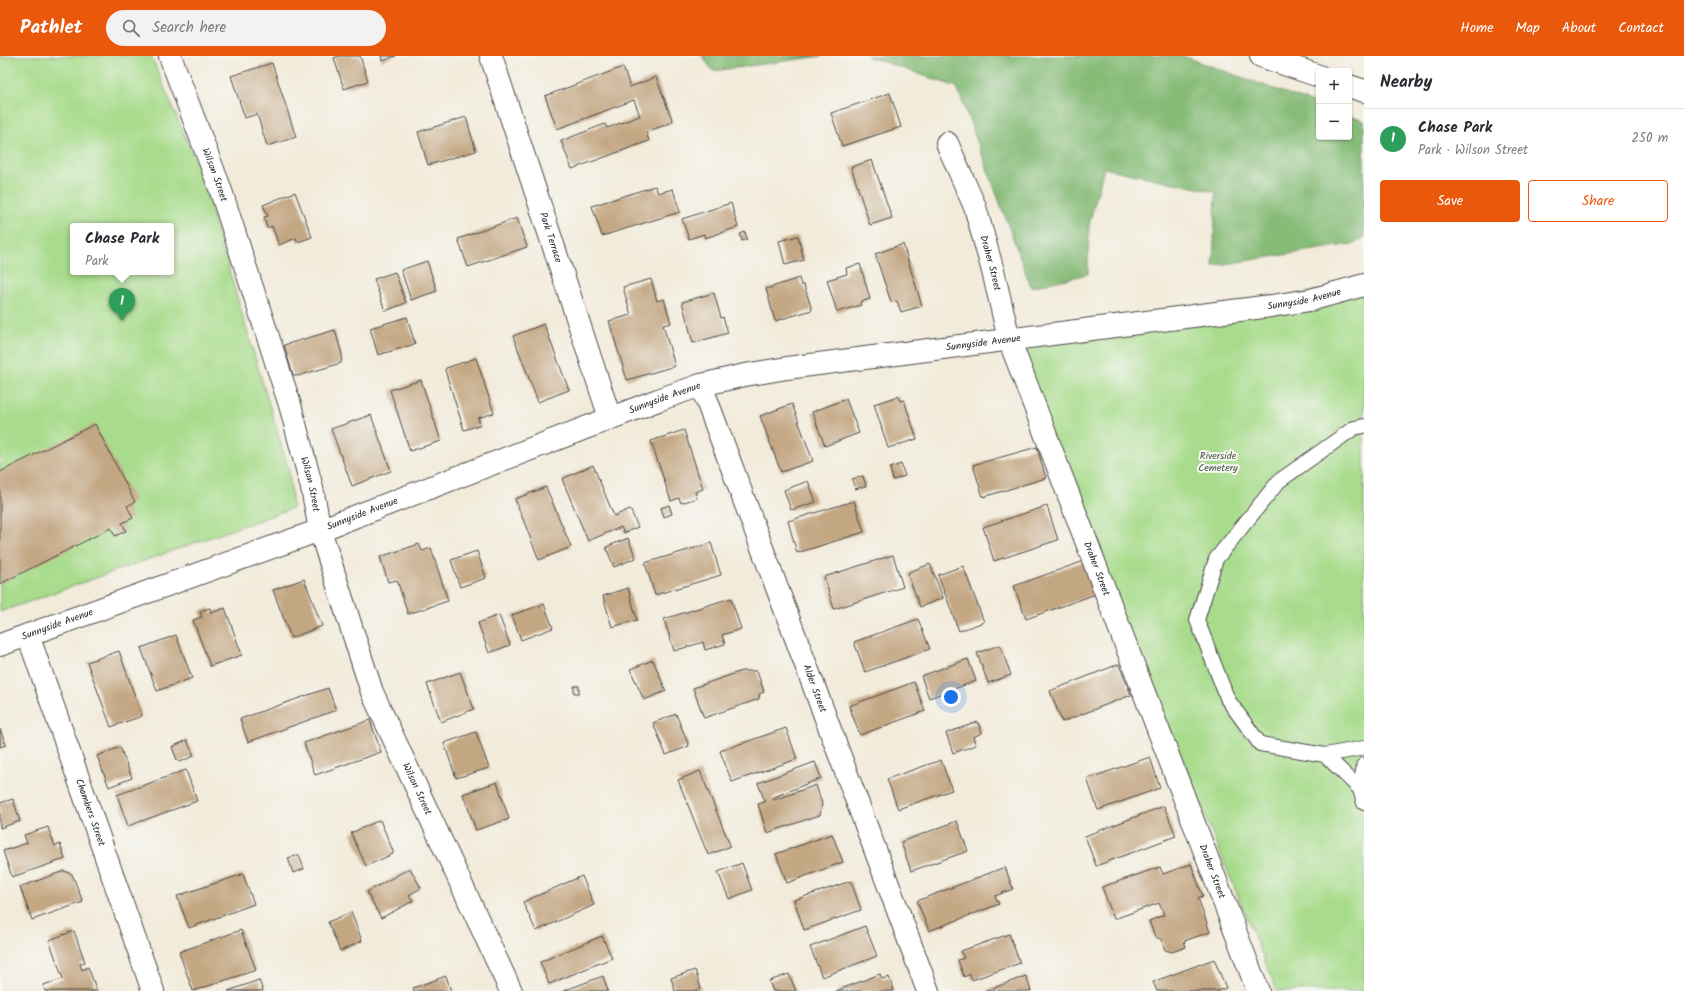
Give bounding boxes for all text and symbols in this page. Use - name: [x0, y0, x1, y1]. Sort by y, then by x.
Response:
- search box: [106, 10, 386, 46]
- text: Pathlet: [20, 13, 82, 43]
- text: Search here: [152, 16, 226, 40]
- icon: search: [120, 17, 142, 39]
- text: Home: [1460, 17, 1494, 39]
- text: Map: [1516, 17, 1540, 39]
- text: About: [1562, 17, 1596, 39]
- text: Contact: [1618, 17, 1664, 39]
- map controls: [1316, 68, 1352, 140]
- button: +: [1316, 68, 1352, 104]
- text: Nearby: [1380, 69, 1432, 96]
- button: −: [1316, 104, 1352, 140]
- text: Chase Park: [1418, 116, 1492, 140]
- text: 1: [1391, 128, 1395, 149]
- text: 250 m: [1631, 128, 1668, 149]
- text: Park · Wilson Street: [1418, 140, 1528, 161]
- street label: Wilson Street: [198, 146, 232, 204]
- button: Save: [1380, 180, 1520, 222]
- button: Share: [1528, 180, 1668, 222]
- street label: Park Terrace: [535, 210, 567, 265]
- popup: [70, 223, 174, 275]
- text: Chase Park: [85, 227, 159, 251]
- street label: Draher Street: [975, 233, 1005, 293]
- text: Park: [85, 251, 108, 272]
- street label: Sunnyside Avenue: [1266, 284, 1343, 314]
- pin: 1: [109, 288, 135, 321]
- street label: Sunnyside Avenue: [945, 330, 1022, 356]
- street label: Sunnyside Avenue: [627, 378, 703, 418]
- park label: Riverside Cemetery: [1198, 448, 1238, 476]
- street label: Wilson Street: [296, 455, 324, 513]
- street label: Sunnyside Avenue: [324, 493, 401, 535]
- street label: Draher Street: [1079, 539, 1114, 598]
- street label: Sunnyside Avenue: [19, 604, 96, 645]
- street label: Alder Street: [798, 662, 831, 715]
- your location: [941, 687, 961, 707]
- street label: Wilson Street: [398, 760, 436, 818]
- street label: Chambers Street: [71, 776, 110, 849]
- street label: Draher Street: [1195, 842, 1230, 901]

